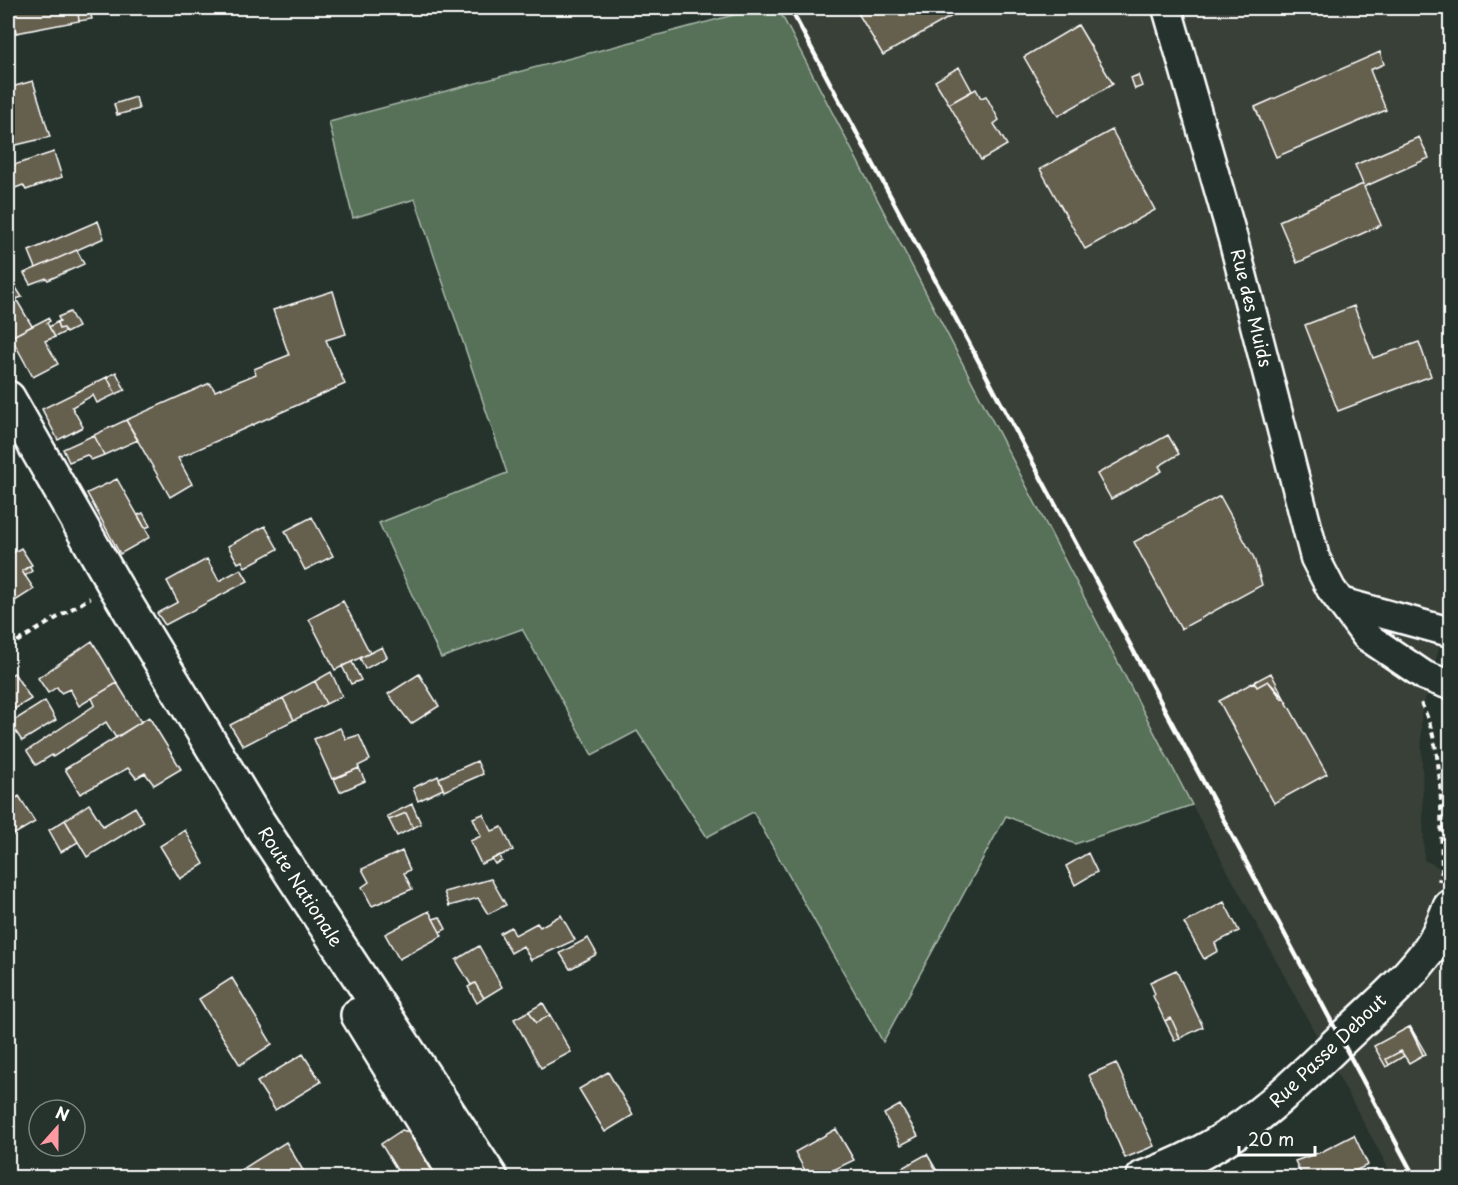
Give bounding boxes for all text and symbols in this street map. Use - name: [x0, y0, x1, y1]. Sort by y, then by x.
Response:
- street label: Rue des Muids: [1225, 246, 1280, 370]
- street label: Route Nationale: [252, 821, 350, 952]
- street label: Rue Passe Debout: [1262, 987, 1392, 1113]
- north arrow: [27, 1098, 87, 1158]
- text: N: [53, 1100, 73, 1127]
- scale bar: [1239, 1119, 1316, 1157]
- text: 20 m: [1248, 1125, 1294, 1152]

